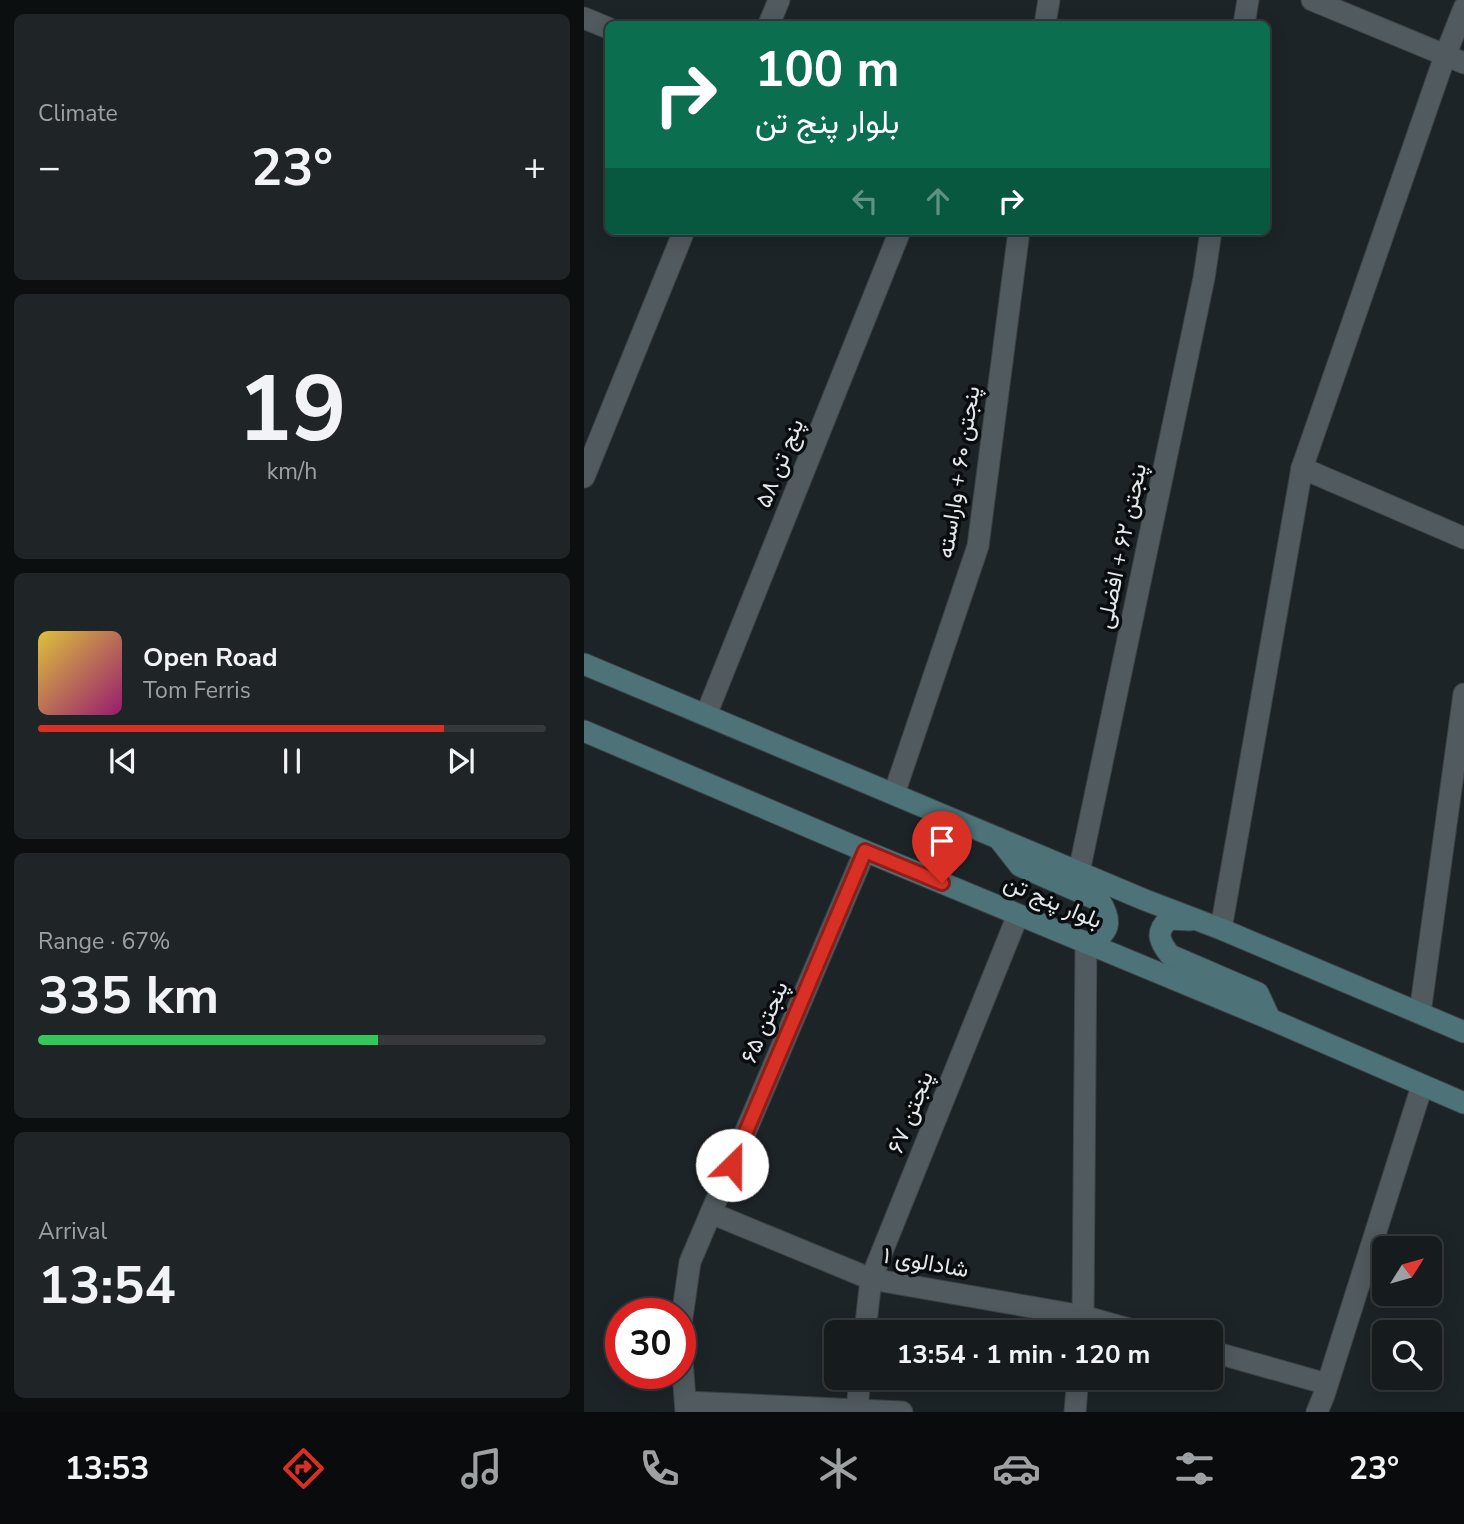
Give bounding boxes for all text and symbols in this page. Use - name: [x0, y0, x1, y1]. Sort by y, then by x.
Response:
- text: 100 m: [755, 36, 899, 103]
- icon: right: [640, 49, 731, 140]
- text: Climate: [38, 98, 118, 129]
- text: بلوار پنج تن: [755, 101, 899, 144]
- text: 23°: [251, 132, 333, 203]
- text: −: [38, 142, 61, 193]
- text: +: [523, 142, 546, 193]
- icon: left: [846, 182, 884, 220]
- icon: ahead: [919, 182, 957, 220]
- icon: right: [992, 182, 1030, 220]
- text: 19: [237, 348, 347, 472]
- street label: پنجتن ۶۰ + واراسته: [930, 384, 987, 560]
- street label: پنج تن ۵۸: [748, 414, 811, 512]
- text: km/h: [267, 456, 317, 487]
- street label: پنجتن ۶۲ + افضلی: [1089, 461, 1154, 632]
- text: Open Road: [143, 640, 278, 675]
- text: Tom Ferris: [143, 675, 251, 706]
- icon: previous: [104, 742, 142, 780]
- icon: pause: [273, 742, 311, 780]
- icon: next: [442, 742, 480, 780]
- pin: [912, 811, 972, 883]
- icon: arrive: [923, 822, 961, 860]
- street label: بلوار پنج تن: [999, 867, 1107, 936]
- text: Range · 67%: [38, 926, 170, 957]
- text: 335 km: [38, 960, 219, 1031]
- street label: پنجتن ۶۵: [733, 977, 796, 1068]
- street label: پنجتن ۶۷: [880, 1066, 941, 1158]
- position arrow: [695, 1128, 769, 1202]
- text: Arrival: [38, 1216, 107, 1247]
- north arrow: [1372, 1236, 1442, 1306]
- map controls: [1372, 1236, 1442, 1390]
- street label: شادالوی ۱: [881, 1240, 971, 1285]
- text: 13:54: [38, 1250, 176, 1321]
- speed limit sign: 30: [605, 1298, 696, 1389]
- button: search: [1372, 1320, 1442, 1390]
- text: 13:54 · 1 min · 120 m: [897, 1337, 1150, 1372]
- icon: directions: [279, 1444, 328, 1493]
- icon: music: [457, 1444, 506, 1493]
- icon: phone: [635, 1444, 684, 1493]
- icon: climate: [814, 1444, 863, 1493]
- icon: car: [992, 1444, 1041, 1493]
- icon: filters: [1170, 1444, 1219, 1493]
- text: 13:53: [65, 1447, 149, 1490]
- text: 23°: [1349, 1447, 1399, 1490]

